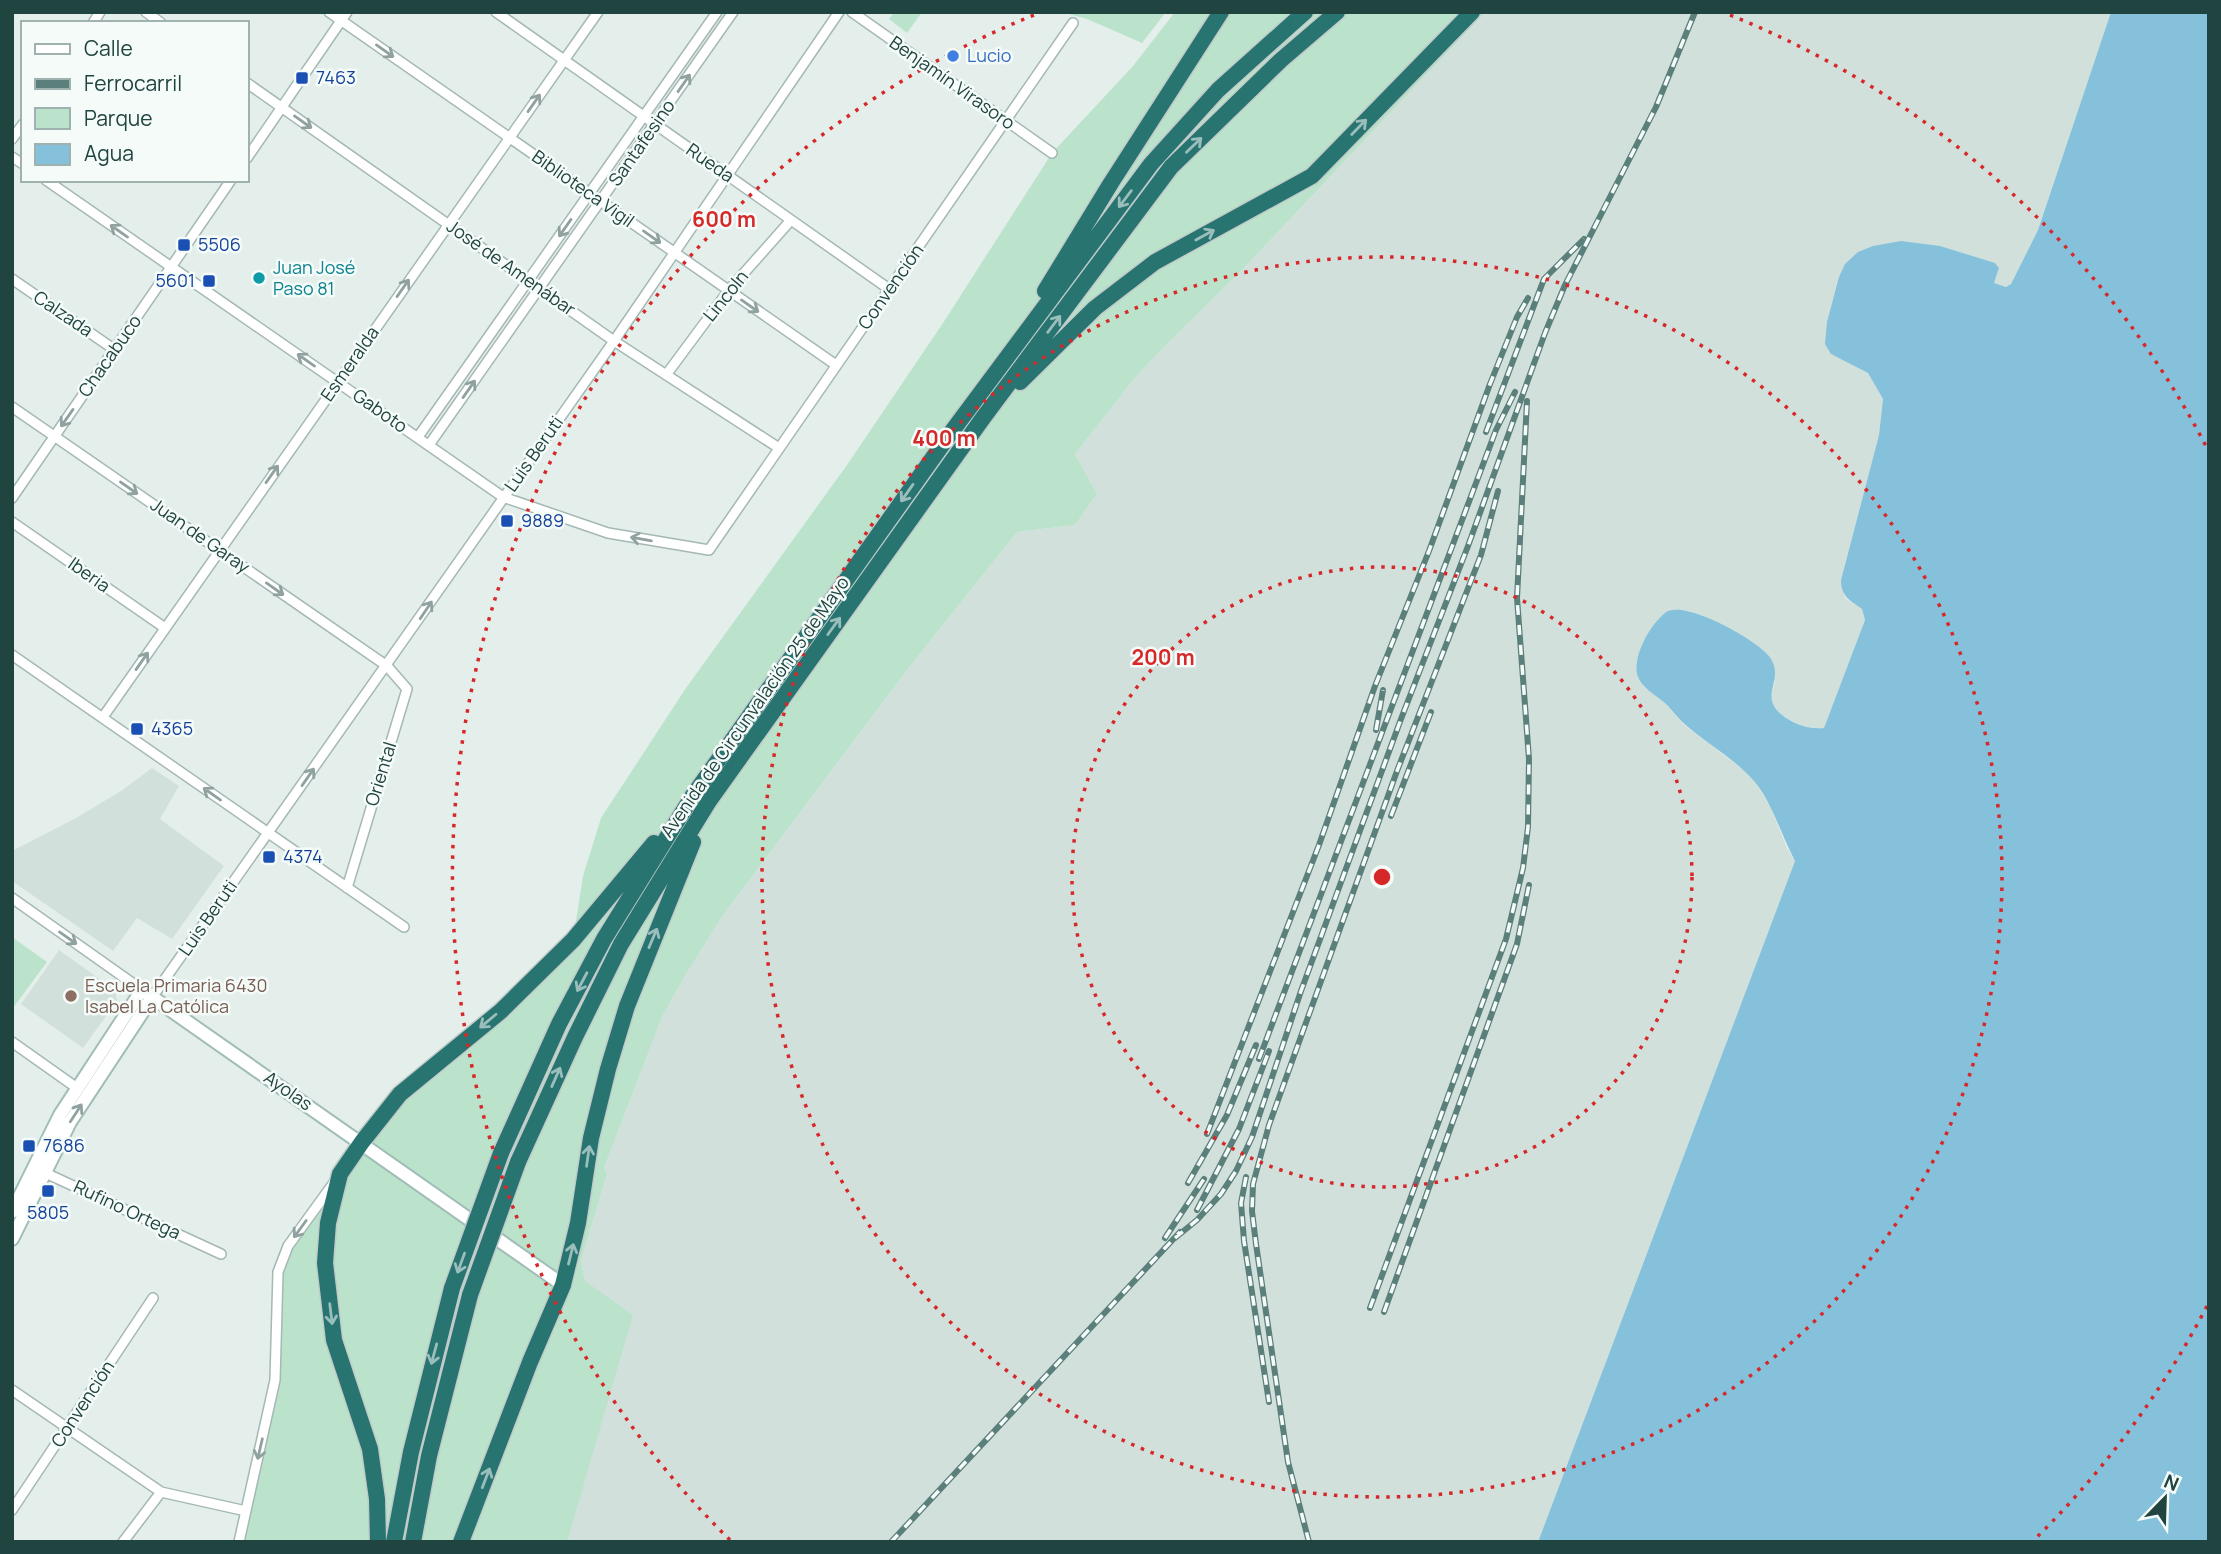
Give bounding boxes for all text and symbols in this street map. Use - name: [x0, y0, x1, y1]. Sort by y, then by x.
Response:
- legend: [21, 21, 248, 182]
- street label: Benjamín Virasoro: [885, 30, 1020, 134]
- text: Calle: [84, 34, 133, 62]
- place label: Lucio: [967, 43, 1011, 67]
- one-way arrow: [375, 44, 394, 58]
- marker: Lucio: [945, 48, 961, 64]
- place label: 7463: [316, 65, 356, 89]
- text: Ferrocarril: [84, 69, 182, 97]
- marker: 7463: [294, 70, 310, 86]
- one-way arrow: [677, 74, 691, 93]
- one-way arrow: [527, 94, 541, 113]
- street label: Santafesino: [603, 94, 680, 190]
- text: Parque: [84, 104, 153, 132]
- one-way arrow: [293, 115, 312, 129]
- one-way arrow: [1351, 119, 1368, 136]
- street label: Rueda: [682, 137, 739, 187]
- one-way arrow: [1185, 137, 1202, 154]
- text: Agua: [84, 139, 134, 167]
- street label: Biblioteca Vigil: [528, 144, 639, 232]
- one-way arrow: [1118, 189, 1133, 208]
- text: 600 m: [692, 205, 756, 233]
- street label: José de Amenábar: [442, 214, 581, 321]
- one-way arrow: [558, 218, 572, 237]
- one-way arrow: [110, 224, 129, 238]
- one-way arrow: [1194, 228, 1215, 241]
- one-way arrow: [642, 230, 661, 244]
- place label: 5506: [198, 232, 241, 256]
- marker: 5506: [176, 237, 192, 253]
- street label: Convención: [852, 239, 928, 334]
- place label: Juan José Paso 81: [273, 255, 355, 300]
- street label: Lincoln: [697, 265, 753, 326]
- place label: 5601: [155, 268, 195, 292]
- marker: Juan José Paso 81: [251, 270, 267, 286]
- marker: 5601: [201, 273, 217, 289]
- one-way arrow: [396, 279, 410, 298]
- street label: Calzada: [29, 285, 98, 342]
- one-way arrow: [740, 298, 759, 313]
- street label: Chacabuco: [72, 310, 146, 401]
- one-way arrow: [1046, 315, 1061, 334]
- street label: Esmeralda: [315, 321, 384, 406]
- one-way arrow: [297, 353, 316, 367]
- one-way arrow: [462, 380, 476, 399]
- street label: Gaboto: [349, 383, 413, 438]
- one-way arrow: [60, 408, 74, 427]
- street label: Luis Beruti: [498, 411, 568, 496]
- text: 400 m: [912, 424, 976, 452]
- one-way arrow: [265, 465, 279, 485]
- one-way arrow: [119, 481, 138, 495]
- one-way arrow: [900, 483, 914, 502]
- street label: Juan de Garay: [146, 492, 255, 579]
- place label: 9889: [521, 508, 564, 532]
- marker: 9889: [499, 513, 515, 529]
- one-way arrow: [630, 532, 653, 545]
- street label: Iberia: [64, 551, 115, 597]
- street label: Avenida de Circunvalación 25 de Mayo: [654, 571, 854, 842]
- one-way arrow: [265, 582, 285, 596]
- one-way arrow: [419, 601, 433, 620]
- one-way arrow: [827, 617, 841, 636]
- text: 200 m: [1131, 643, 1195, 671]
- one-way arrow: [135, 652, 149, 671]
- place label: 4365: [151, 716, 193, 740]
- marker: 4365: [129, 721, 145, 737]
- street label: Oriental: [359, 739, 401, 809]
- one-way arrow: [301, 768, 315, 787]
- one-way arrow: [203, 787, 223, 801]
- place label: 4374: [283, 844, 323, 868]
- marker: 4374: [261, 849, 277, 865]
- centre of rings: [1370, 865, 1394, 889]
- street label: Luis Beruti: [172, 875, 242, 960]
- one-way arrow: [647, 928, 660, 949]
- one-way arrow: [58, 931, 77, 945]
- one-way arrow: [575, 971, 588, 992]
- place label: Escuela Primaria 6430 Isabel La Católica: [85, 973, 268, 1018]
- marker: Escuela Primaria 6430 Isabel La Católica: [63, 988, 79, 1004]
- one-way arrow: [480, 1013, 498, 1029]
- street label: Ayolas: [260, 1065, 318, 1115]
- one-way arrow: [550, 1067, 563, 1088]
- one-way arrow: [69, 1104, 84, 1123]
- place label: 7686: [43, 1133, 85, 1157]
- marker: 7686: [21, 1138, 37, 1154]
- one-way arrow: [582, 1145, 595, 1168]
- street label: Rufino Ortega: [70, 1174, 185, 1244]
- marker: 5805: [40, 1183, 56, 1199]
- place label: 5805: [27, 1200, 69, 1224]
- one-way arrow: [293, 1219, 308, 1238]
- one-way arrow: [565, 1243, 578, 1266]
- one-way arrow: [454, 1251, 466, 1273]
- one-way arrow: [325, 1302, 338, 1324]
- one-way arrow: [427, 1342, 440, 1365]
- street label: Convención: [45, 1355, 119, 1452]
- one-way arrow: [252, 1437, 266, 1460]
- north arrow: [2130, 1463, 2200, 1533]
- one-way arrow: [480, 1468, 493, 1490]
- text: N: [2160, 1468, 2183, 1497]

